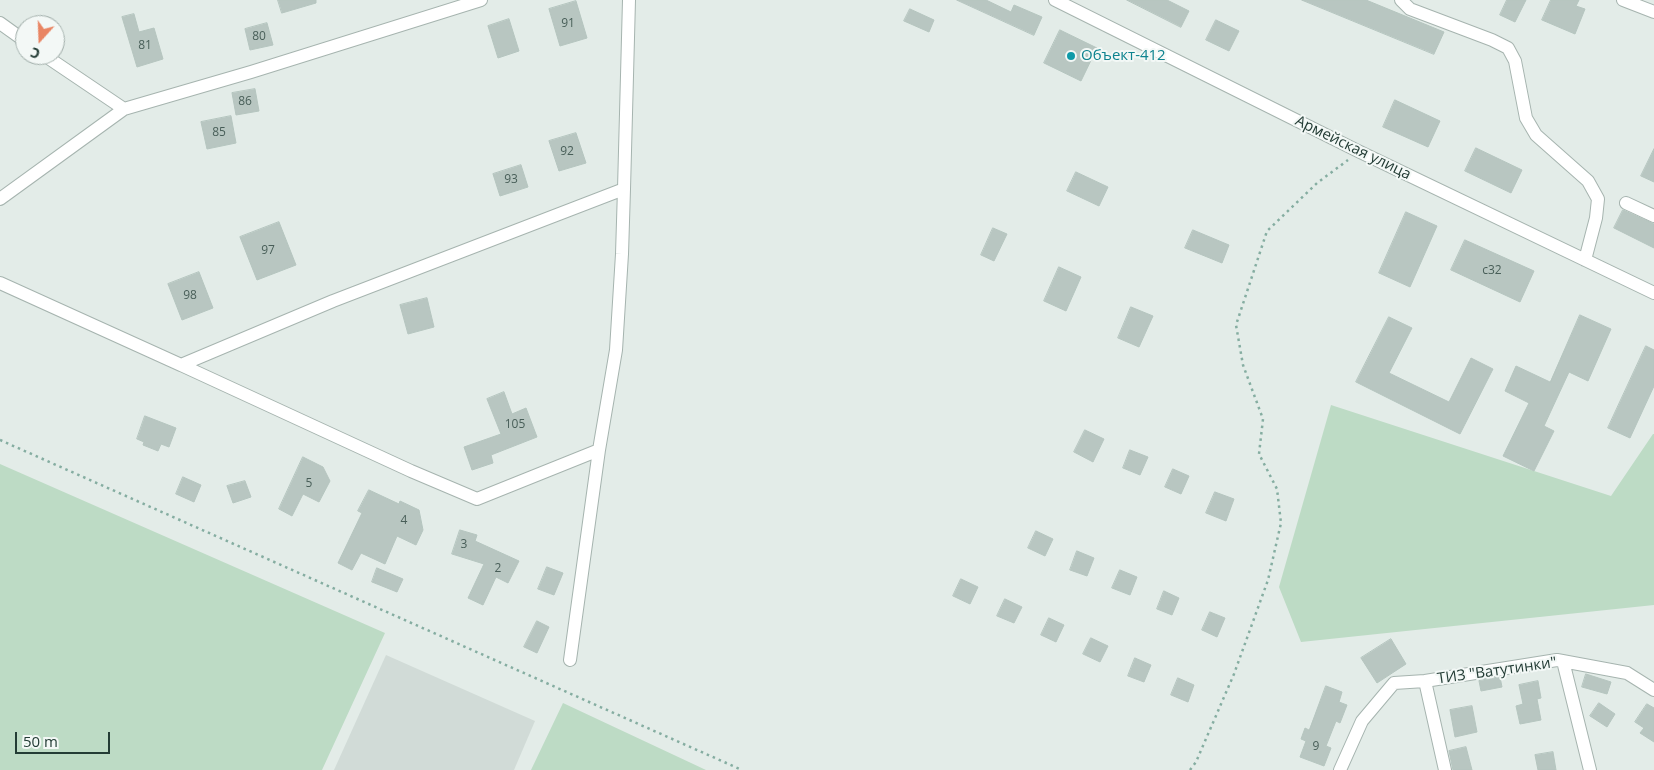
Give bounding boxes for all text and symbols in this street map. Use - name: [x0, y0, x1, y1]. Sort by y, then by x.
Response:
- north arrow: [15, 15, 65, 65]
- house number: 91: [561, 17, 575, 31]
- house number: 80: [252, 30, 266, 44]
- house number: 81: [138, 39, 152, 53]
- text: С: [28, 43, 42, 64]
- place label: Объект-412: [1081, 47, 1166, 65]
- marker: Объект-412: [1065, 50, 1077, 62]
- house number: 86: [238, 95, 252, 109]
- street label: Армейская улица: [1292, 112, 1414, 184]
- house number: 85: [212, 126, 226, 140]
- house number: 92: [560, 145, 574, 159]
- house number: 93: [504, 173, 518, 187]
- house number: 97: [261, 244, 275, 258]
- house number: с32: [1482, 264, 1502, 278]
- house number: 98: [183, 289, 197, 303]
- house number: 105: [505, 418, 525, 432]
- house number: 5: [306, 477, 312, 491]
- house number: 4: [401, 514, 407, 528]
- house number: 3: [461, 538, 467, 552]
- house number: 2: [495, 562, 501, 576]
- street label: ТИЗ "Ватутинки": [1436, 654, 1558, 688]
- scale bar: [18, 722, 112, 754]
- text: 50 m: [23, 731, 58, 751]
- house number: 9: [1313, 740, 1319, 754]

